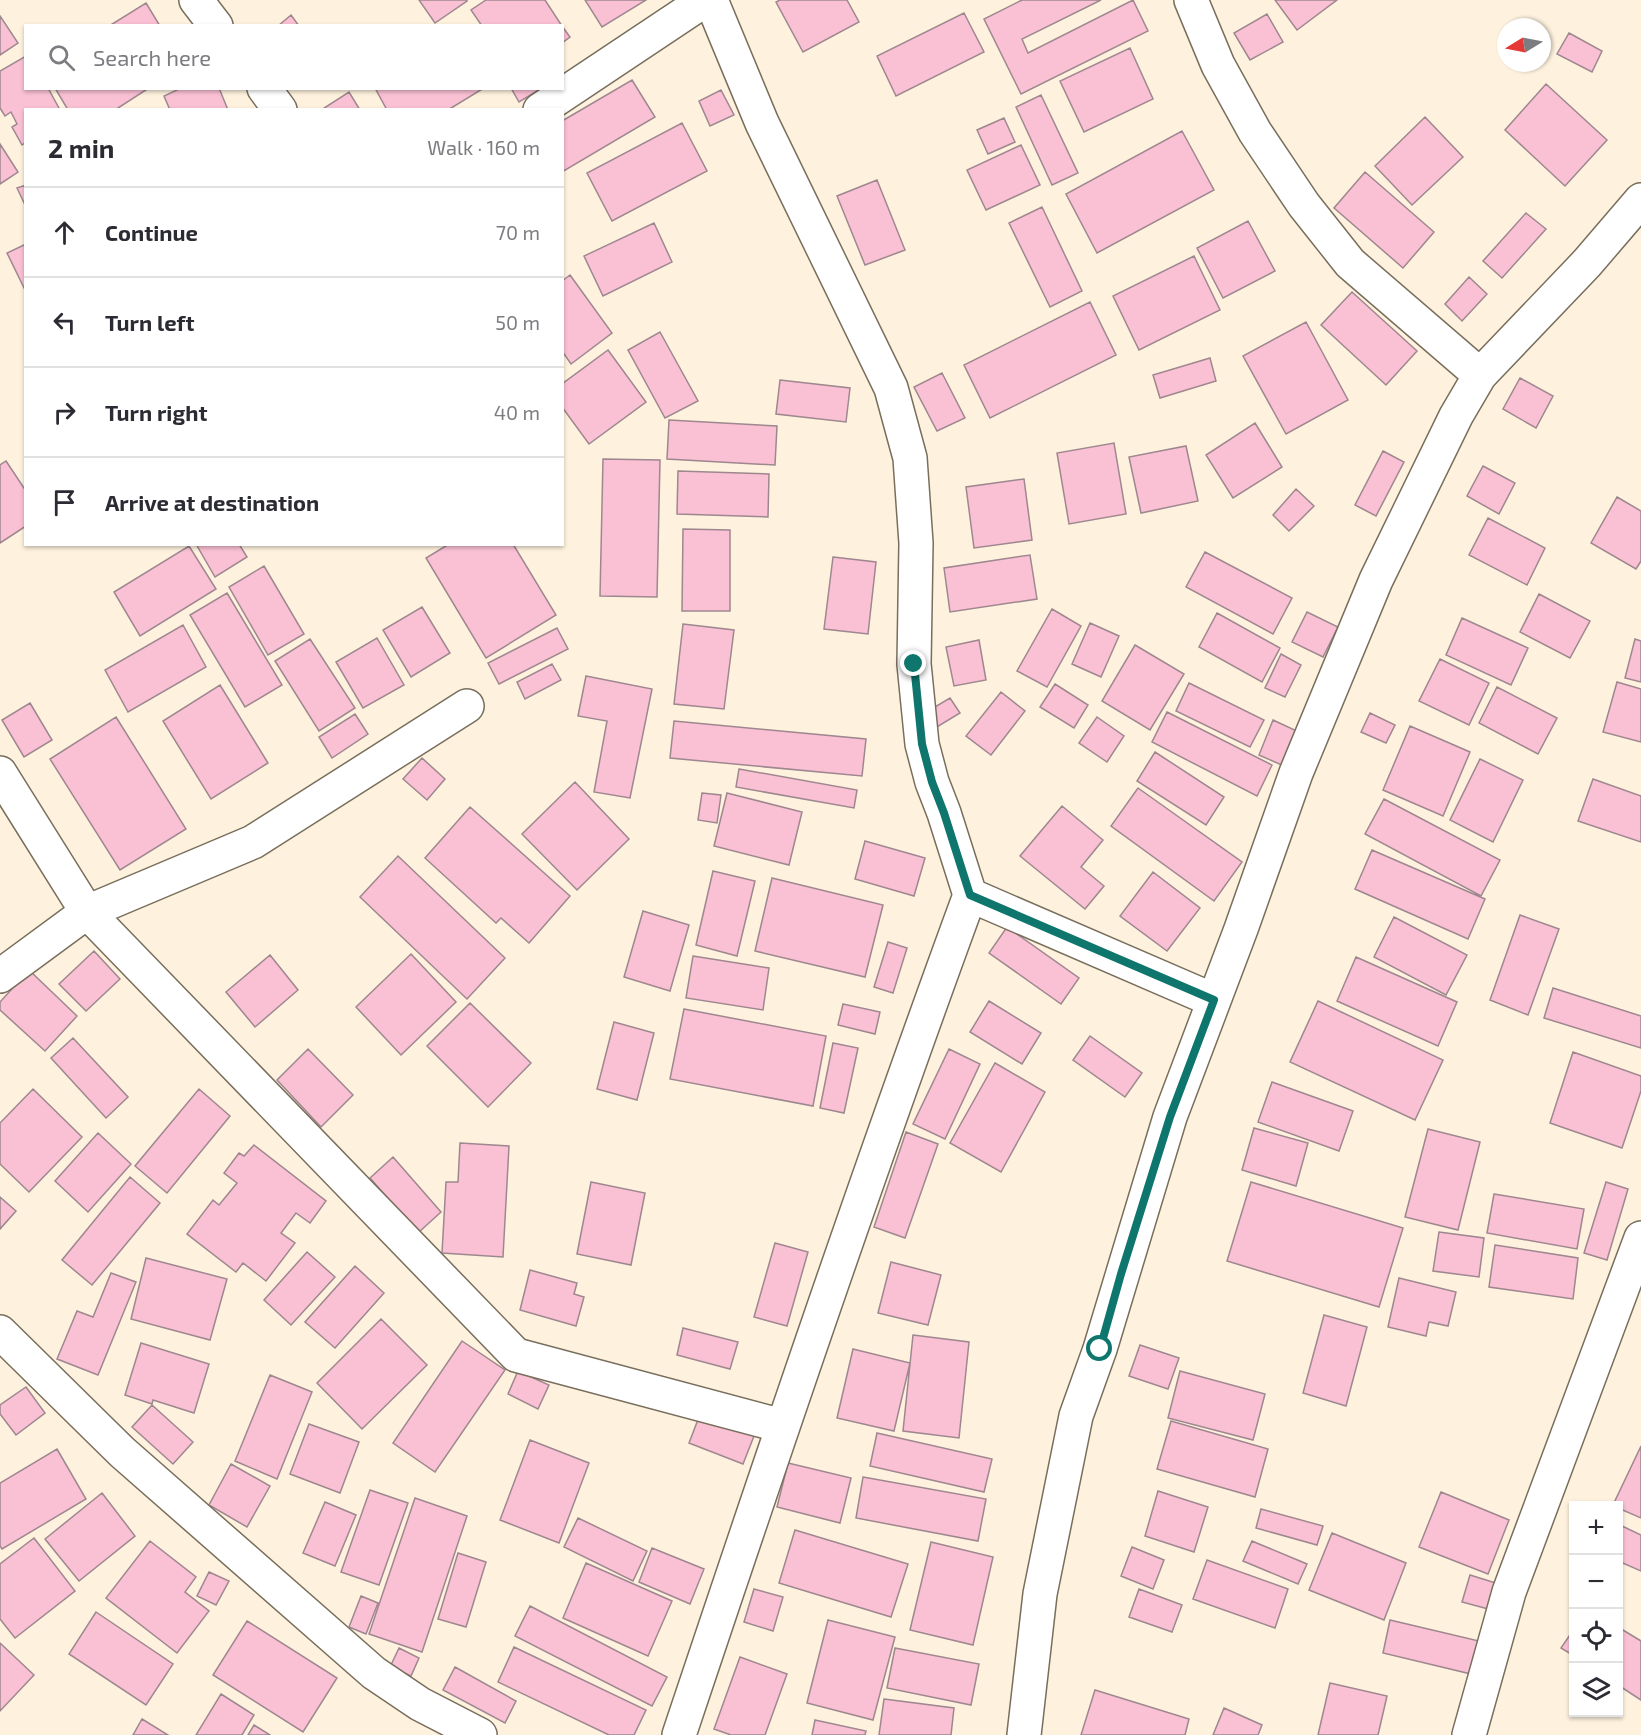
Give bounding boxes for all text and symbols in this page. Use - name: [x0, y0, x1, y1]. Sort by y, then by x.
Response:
- north arrow: [1497, 18, 1551, 72]
- search box: [24, 24, 564, 90]
- icon: search: [45, 41, 78, 74]
- text: Search here: [93, 44, 211, 70]
- text: 2 min: [48, 132, 114, 163]
- text: Walk · 160 m: [427, 135, 540, 159]
- icon: ahead: [48, 216, 81, 249]
- text: Continue: [105, 219, 198, 245]
- text: 70 m: [496, 220, 540, 244]
- icon: left: [48, 306, 81, 339]
- text: Turn left: [105, 309, 194, 335]
- text: 50 m: [495, 310, 540, 334]
- icon: right: [48, 396, 81, 429]
- text: Turn right: [105, 399, 207, 425]
- text: 40 m: [494, 400, 540, 424]
- icon: arrive: [48, 486, 81, 519]
- text: Arrive at destination: [105, 489, 319, 515]
- route end: [900, 650, 926, 676]
- route start: [1086, 1335, 1112, 1361]
- map controls: [1569, 1501, 1623, 1717]
- button: +: [1569, 1501, 1623, 1555]
- button: −: [1569, 1555, 1623, 1609]
- button: locate: [1569, 1609, 1623, 1663]
- button: layers: [1569, 1663, 1623, 1717]

